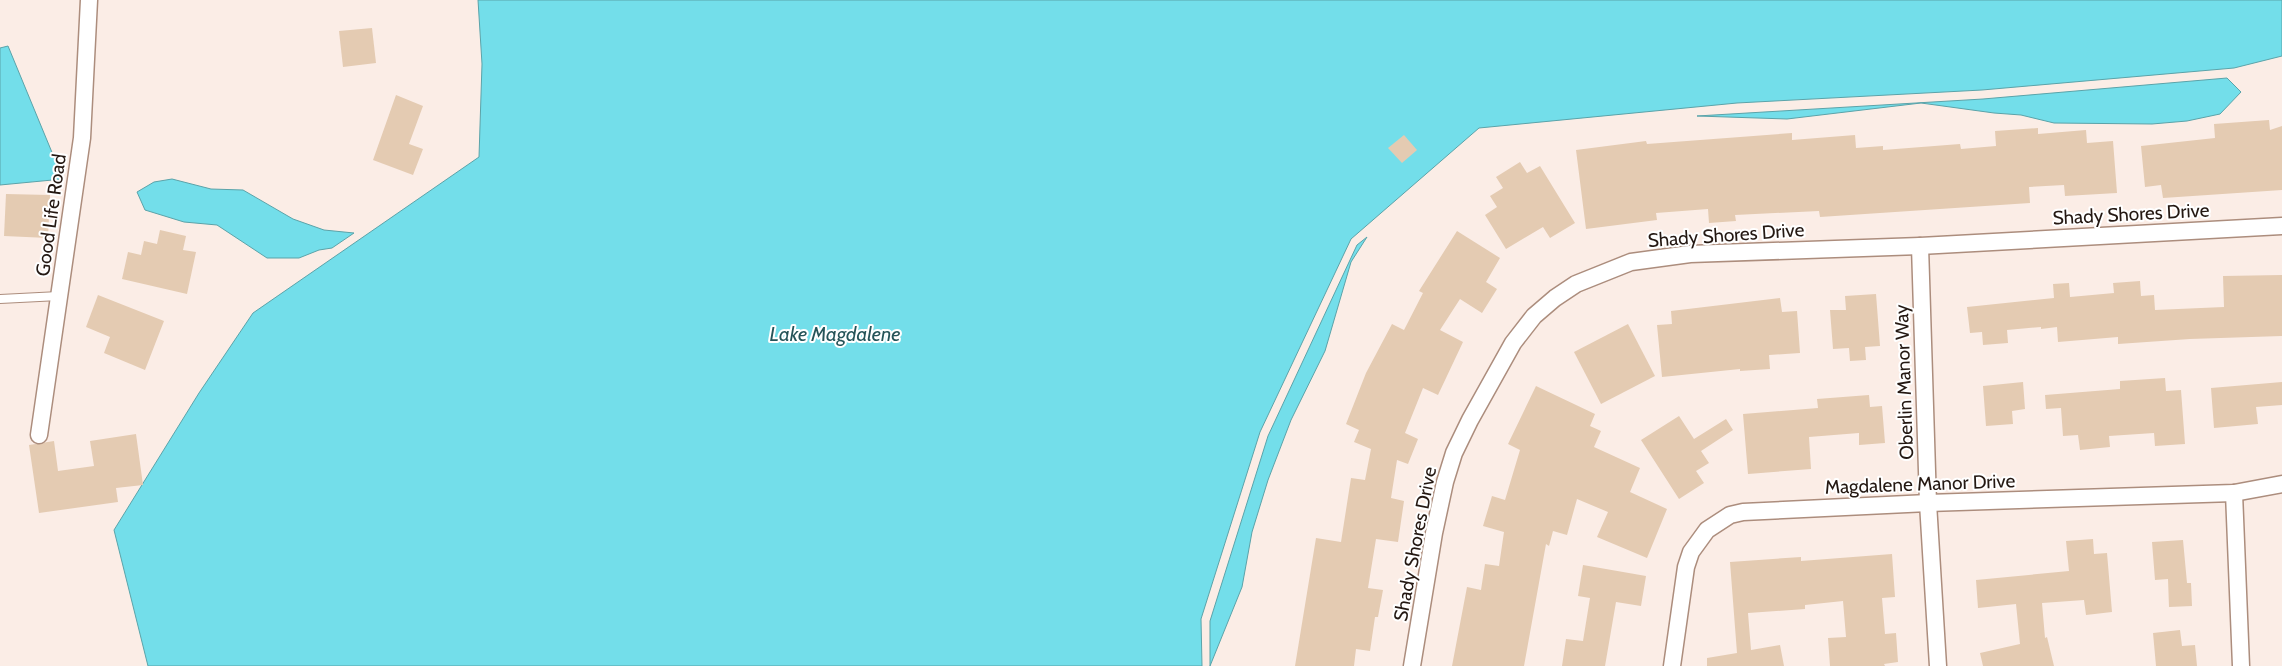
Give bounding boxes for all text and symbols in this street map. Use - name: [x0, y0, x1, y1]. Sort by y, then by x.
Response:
- street label: Good Life Road: [31, 152, 71, 278]
- street label: Shady Shores Drive: [2052, 198, 2210, 230]
- street label: Shady Shores Drive: [1647, 218, 1805, 252]
- street label: Oberlin Manor Way: [1890, 303, 1918, 460]
- water label: Lake Magdalene: [770, 322, 900, 346]
- street label: Shady Shores Drive: [1389, 465, 1441, 623]
- street label: Magdalene Manor Drive: [1824, 469, 2016, 499]

